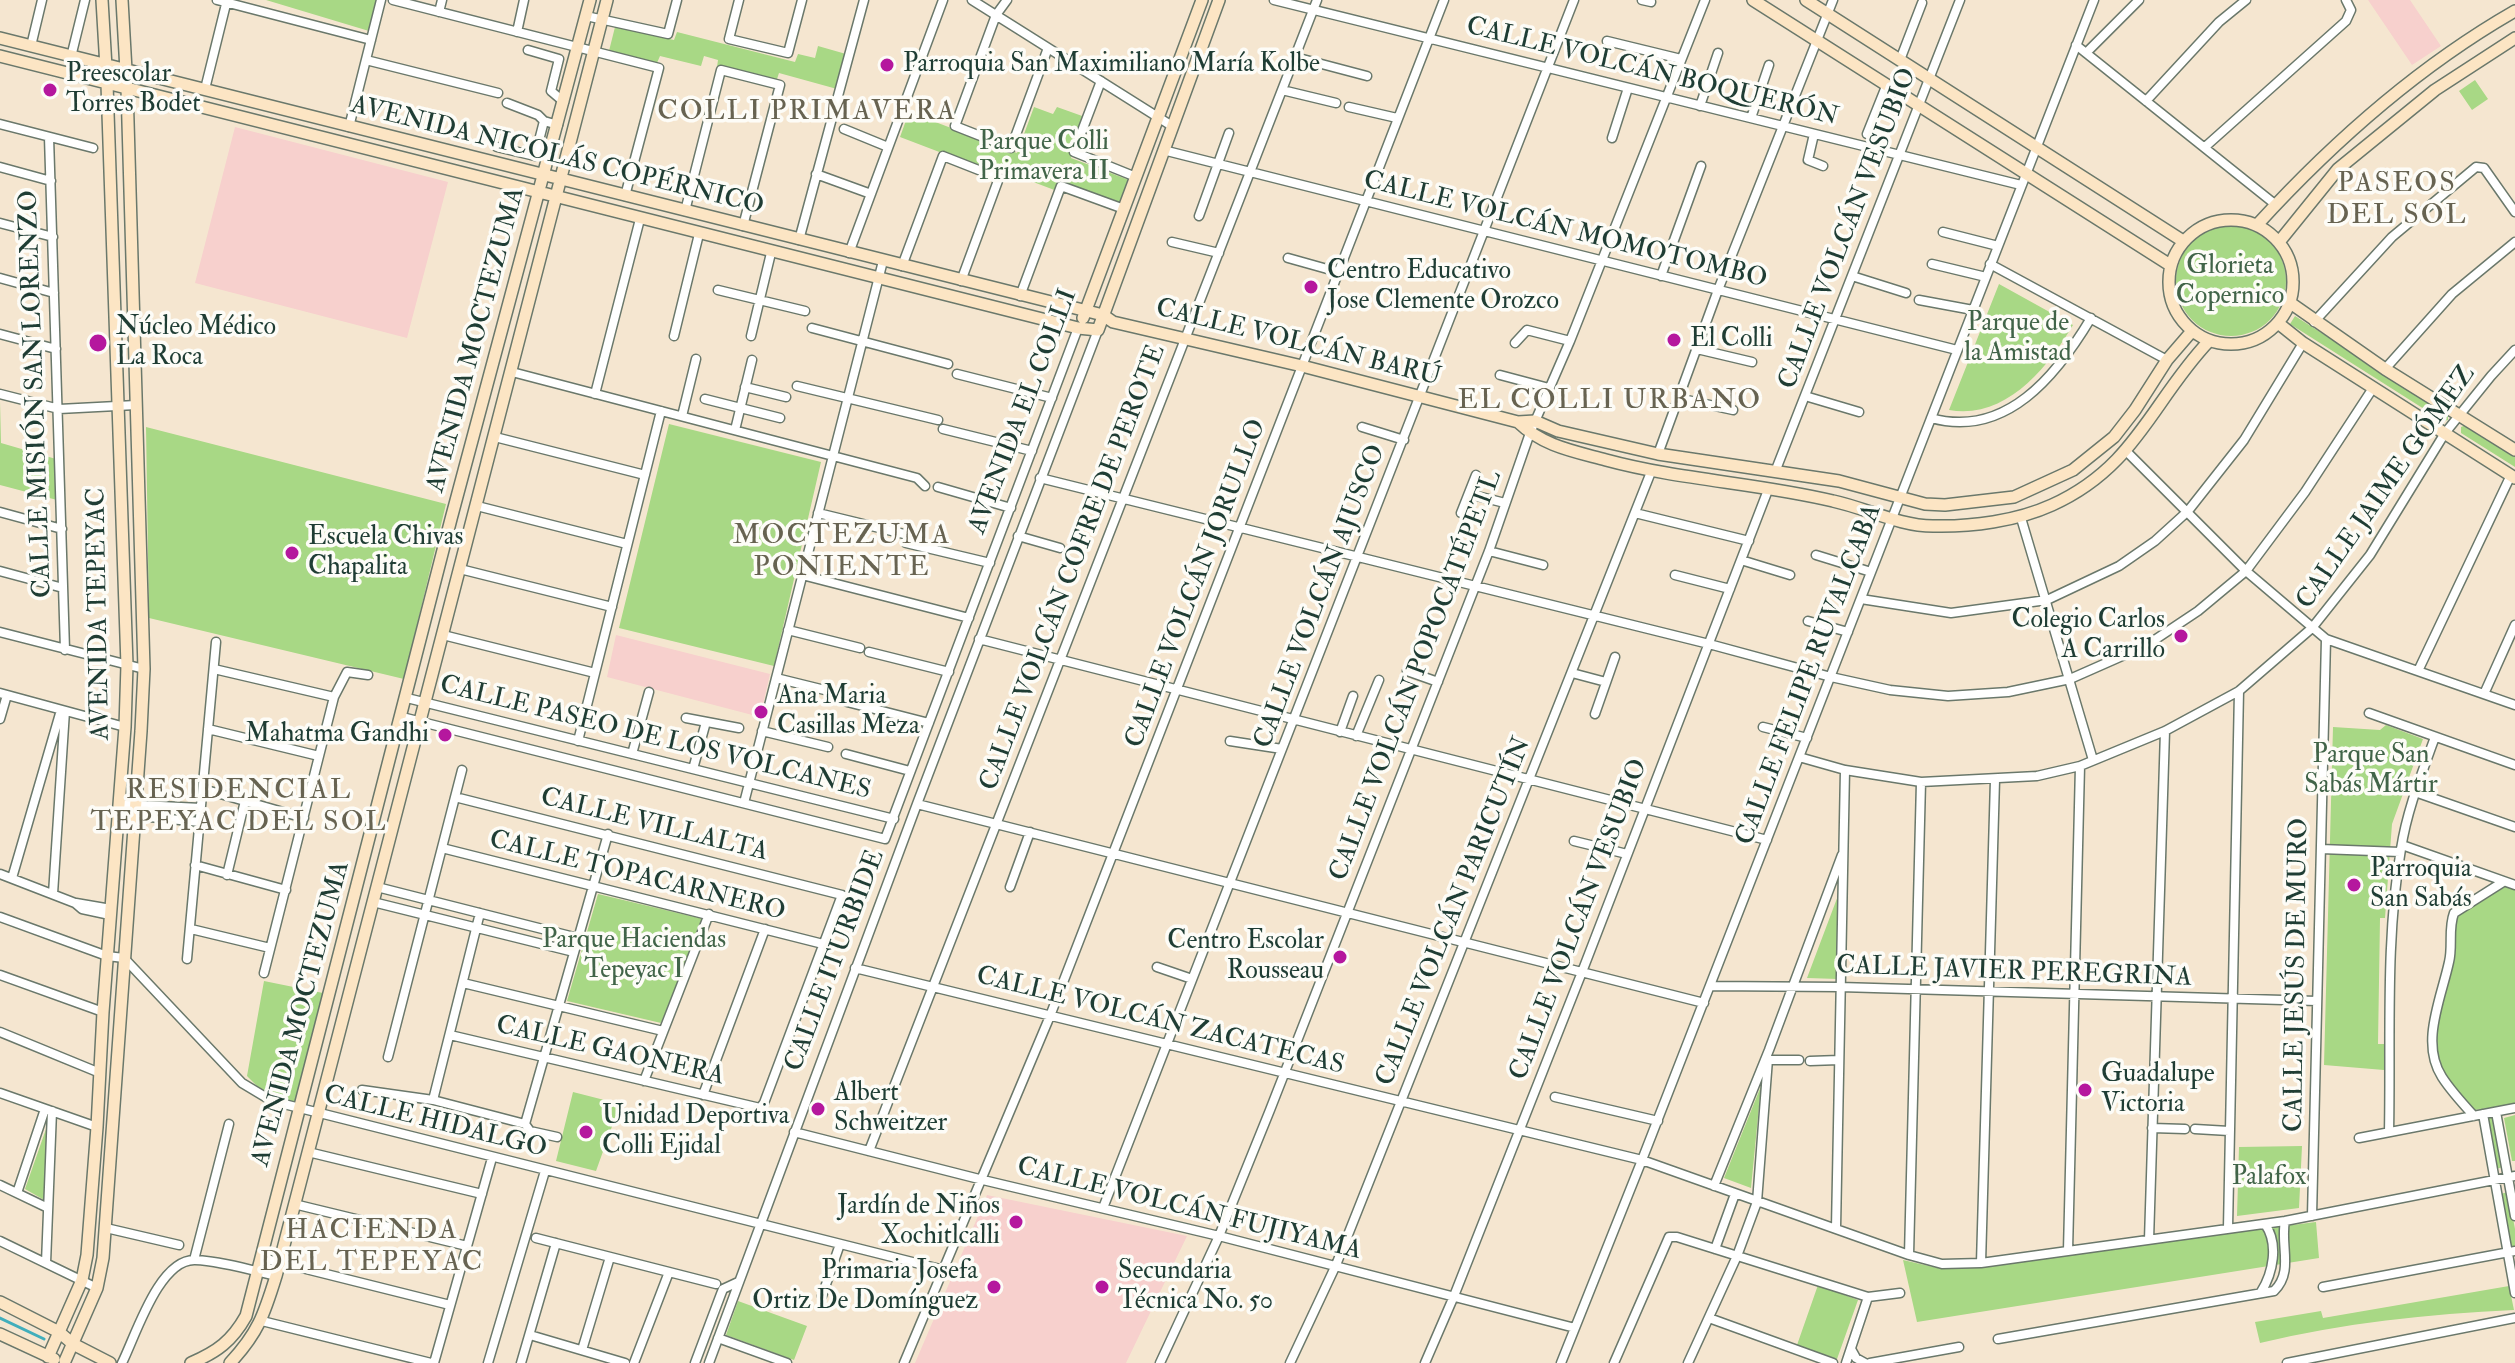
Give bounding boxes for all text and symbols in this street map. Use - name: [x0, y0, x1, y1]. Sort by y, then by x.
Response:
- street label: CALLE VOLCÁN BOQUERÓN: [1463, 12, 1841, 134]
- place label: Parroquia San Maximiliano María Kolbe: [903, 49, 1320, 81]
- marker: Parroquia San Maximiliano María Kolbe: [878, 56, 896, 74]
- place label: Preescolar Torres Bodet: [66, 59, 201, 120]
- street label: CALLE VOLCÁN VESUBIO: [1773, 64, 1925, 394]
- marker: Preescolar Torres Bodet: [41, 81, 59, 99]
- street label: AVENIDA NICOLÁS COPÉRNICO: [347, 91, 767, 223]
- district label: COLLI PRIMAVERA: [657, 96, 957, 130]
- park label: Parque Colli Primavera II: [979, 127, 1109, 188]
- street label: CALLE VOLCÁN MOMOTOMBO: [1360, 166, 1770, 296]
- district label: PASEOS DEL SOL: [2326, 168, 2468, 234]
- street label: AVENIDA MOCTEZUMA: [421, 184, 533, 496]
- street label: CALLE MISIÓN SAN LORENZO: [14, 190, 60, 598]
- park label: Glorieta Copernico: [2176, 251, 2284, 312]
- place label: Centro Educativo Jose Clemente Orozco: [1327, 256, 1559, 318]
- marker: Centro Educativo Jose Clemente Orozco: [1302, 278, 1320, 296]
- street label: AVENIDA EL COLLI: [963, 285, 1085, 539]
- street label: CALLE VOLCÁN BARÚ: [1152, 293, 1444, 395]
- park label: Parque de la Amistad: [1964, 308, 2072, 370]
- place label: Núcleo Médico La Roca: [116, 312, 276, 374]
- place label: El Colli: [1690, 324, 1773, 356]
- marker: El Colli: [1665, 331, 1683, 349]
- marker: Núcleo Médico La Roca: [87, 332, 109, 354]
- street label: CALLE VOLCÁN COFRE DE PEROTE: [974, 341, 1174, 795]
- street label: CALLE JAIME GÓMEZ: [2291, 360, 2483, 616]
- district label: EL COLLI URBANO: [1458, 385, 1762, 419]
- street label: CALLE VOLCÁN JORULLO: [1120, 415, 1274, 753]
- street label: CALLE VOLCÁN AJUSCO: [1249, 441, 1393, 753]
- street label: CALLE VOLCÁN POPOCATÉPETL: [1324, 467, 1510, 885]
- street label: AVENIDA TEPEYAC: [82, 487, 118, 741]
- street label: CALLE FELIPE RUVALCABA: [1730, 500, 1890, 850]
- district label: MOCTEZUMA PONIENTE: [733, 520, 951, 586]
- place label: Escuela Chivas Chapalita: [308, 522, 463, 584]
- marker: Escuela Chivas Chapalita: [283, 544, 301, 562]
- place label: Colegio Carlos A Carrillo: [2011, 605, 2165, 666]
- marker: Colegio Carlos A Carrillo: [2172, 627, 2190, 645]
- street label: CALLE PASEO DE LOS VOLCANES: [436, 670, 874, 808]
- place label: Ana Maria Casillas Meza: [777, 681, 920, 742]
- marker: Ana Maria Casillas Meza: [752, 703, 770, 721]
- place label: Mahatma Gandhi: [245, 719, 429, 751]
- marker: Mahatma Gandhi: [436, 726, 454, 744]
- street label: CALLE VOLCÁN PARICUTÍN: [1371, 733, 1539, 1091]
- park label: Parque San Sabás Mártir: [2304, 740, 2438, 802]
- street label: CALLE VOLCÁN VESUBIO: [1504, 755, 1656, 1085]
- district label: RESIDENCIAL TEPEYAC DEL SOL: [91, 775, 387, 841]
- street label: CALLE VILLALTA: [537, 783, 771, 869]
- street label: CALLE JESÚS DE MURO: [2280, 818, 2316, 1132]
- street label: CALLE TOPACARNERO: [486, 825, 788, 929]
- street label: CALLE ITURBIDE: [779, 846, 893, 1076]
- place label: Parroquia San Sabás: [2370, 854, 2472, 916]
- street label: AVENIDA MOCTEZUMA: [246, 858, 358, 1170]
- marker: Parroquia San Sabás: [2345, 876, 2363, 894]
- park label: Parque Haciendas Tepeyac I: [542, 925, 726, 986]
- place label: Centro Escolar Rousseau: [1167, 926, 1324, 988]
- marker: Centro Escolar Rousseau: [1331, 948, 1349, 966]
- street label: CALLE JAVIER PEREGRINA: [1836, 951, 2192, 995]
- street label: CALLE VOLCÁN ZACATECAS: [973, 961, 1347, 1083]
- street label: CALLE GAONERA: [493, 1011, 727, 1093]
- place label: Guadalupe Victoria: [2101, 1059, 2215, 1120]
- place label: Albert Schweitzer: [834, 1078, 947, 1140]
- street label: CALLE HIDALGO: [320, 1080, 550, 1166]
- marker: Guadalupe Victoria: [2076, 1081, 2094, 1099]
- marker: Albert Schweitzer: [809, 1100, 827, 1118]
- place label: Unidad Deportiva Colli Ejidal: [602, 1101, 790, 1162]
- marker: Unidad Deportiva Colli Ejidal: [577, 1123, 595, 1141]
- street label: CALLE VOLCÁN FUJIYAMA: [1014, 1152, 1364, 1268]
- park label: Palafox: [2232, 1162, 2306, 1194]
- place label: Jardín de Niños Xochitlcalli: [837, 1191, 1000, 1252]
- marker: Jardín de Niños Xochitlcalli: [1007, 1213, 1025, 1231]
- district label: HACIENDA DEL TEPEYAC: [260, 1215, 484, 1281]
- place label: Primaria Josefa Ortiz De Domínguez: [752, 1256, 978, 1318]
- place label: Secundaria Técnica No. 50: [1118, 1256, 1273, 1318]
- marker: Primaria Josefa Ortiz De Domínguez: [985, 1278, 1003, 1296]
- marker: Secundaria Técnica No. 50: [1093, 1278, 1111, 1296]

